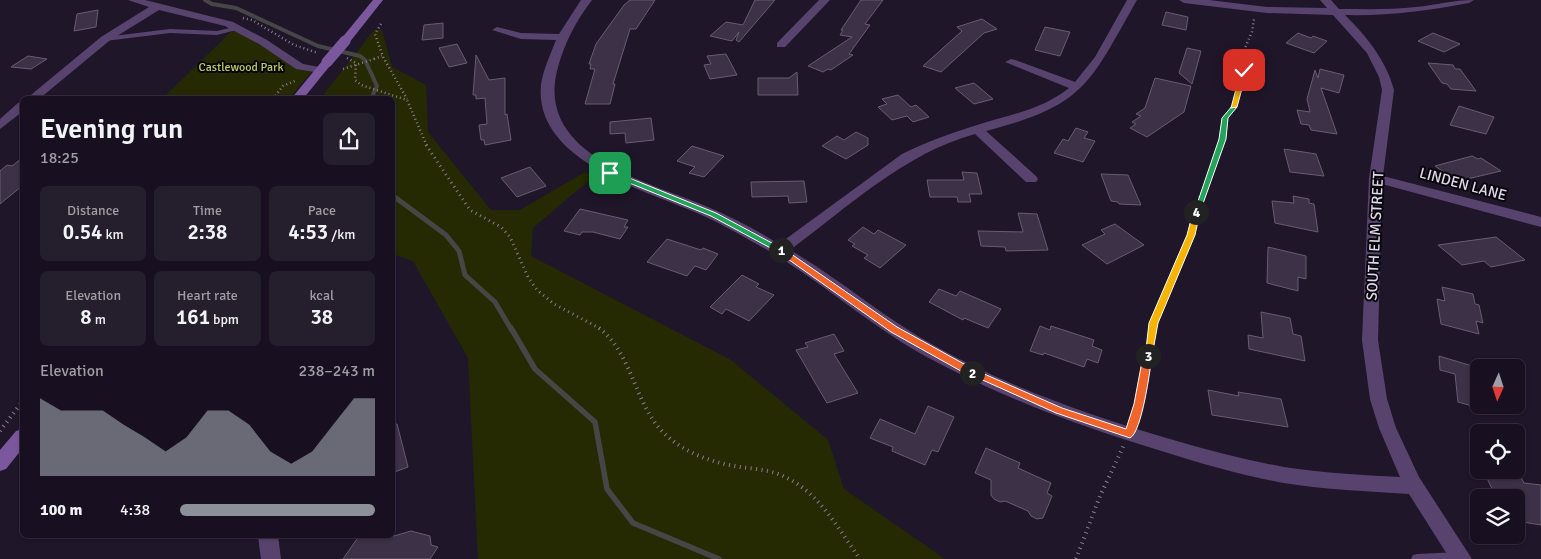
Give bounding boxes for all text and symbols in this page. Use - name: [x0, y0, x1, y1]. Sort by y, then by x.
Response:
- pin: [1223, 49, 1265, 91]
- icon: check: [1230, 56, 1258, 84]
- park label: Castlewood Park: [198, 60, 284, 75]
- text: Evening run: [40, 112, 183, 146]
- button: share: [323, 113, 375, 165]
- text: 18:25: [40, 148, 79, 168]
- pin: [589, 152, 631, 194]
- icon: arrive: [596, 159, 624, 187]
- street label: LINDEN LANE: [1417, 164, 1509, 204]
- street label: SOUTH ELM STREET: [1363, 170, 1387, 301]
- pin: 4: [1184, 200, 1208, 224]
- text: Distance: [67, 202, 119, 219]
- text: Time: [193, 202, 222, 219]
- text: Pace: [308, 202, 336, 219]
- text: 4: [1193, 204, 1200, 221]
- text: 0.54: [63, 219, 102, 245]
- text: 2:38: [188, 219, 227, 245]
- text: 4:53: [288, 219, 328, 245]
- text: km: [102, 226, 124, 243]
- text: /km: [328, 226, 355, 243]
- pin: 1: [768, 238, 794, 262]
- text: 1: [778, 242, 785, 259]
- text: Elevation: [65, 287, 121, 304]
- text: Heart rate: [177, 287, 238, 304]
- text: kcal: [310, 287, 334, 304]
- text: 8: [80, 304, 92, 330]
- text: 161: [176, 304, 210, 330]
- text: 38: [310, 304, 333, 330]
- text: m: [92, 311, 106, 328]
- text: bpm: [210, 311, 239, 328]
- pin: 3: [1136, 344, 1160, 368]
- text: 3: [1145, 348, 1152, 365]
- north arrow: [1470, 359, 1525, 414]
- map controls: [1470, 359, 1525, 544]
- pin: 2: [960, 360, 984, 386]
- text: Elevation: [40, 361, 104, 381]
- text: 238–243 m: [298, 361, 375, 381]
- text: 2: [969, 365, 976, 382]
- button: locate: [1470, 424, 1525, 479]
- button: layers: [1470, 489, 1525, 544]
- text: 100 m: [40, 500, 82, 520]
- text: 4:38: [120, 500, 150, 520]

